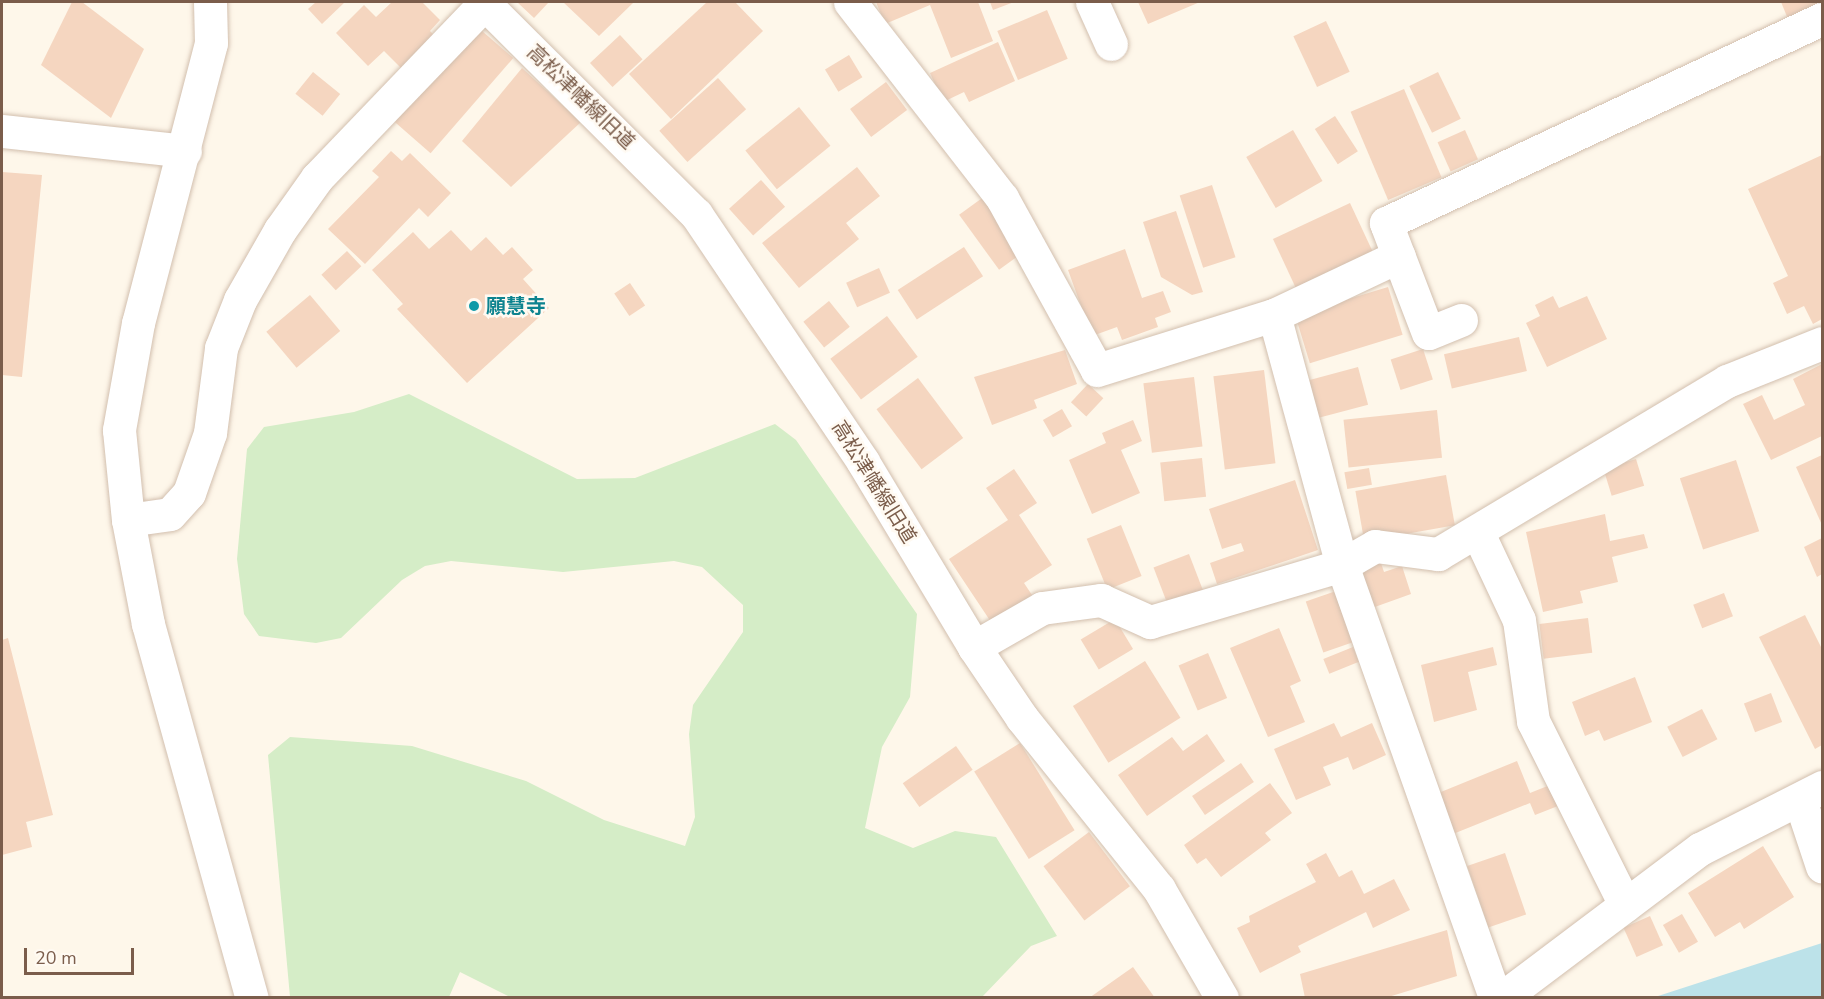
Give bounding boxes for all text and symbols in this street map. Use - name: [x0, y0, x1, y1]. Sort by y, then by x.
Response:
- street label: 高松津幡線旧道: [522, 40, 640, 154]
- place label: 願慧寺: [486, 294, 546, 318]
- marker: 願慧寺: [467, 299, 481, 313]
- street label: 高松津幡線旧道: [827, 416, 921, 548]
- scale bar: [27, 936, 136, 974]
- text: 20 m: [35, 946, 77, 970]

